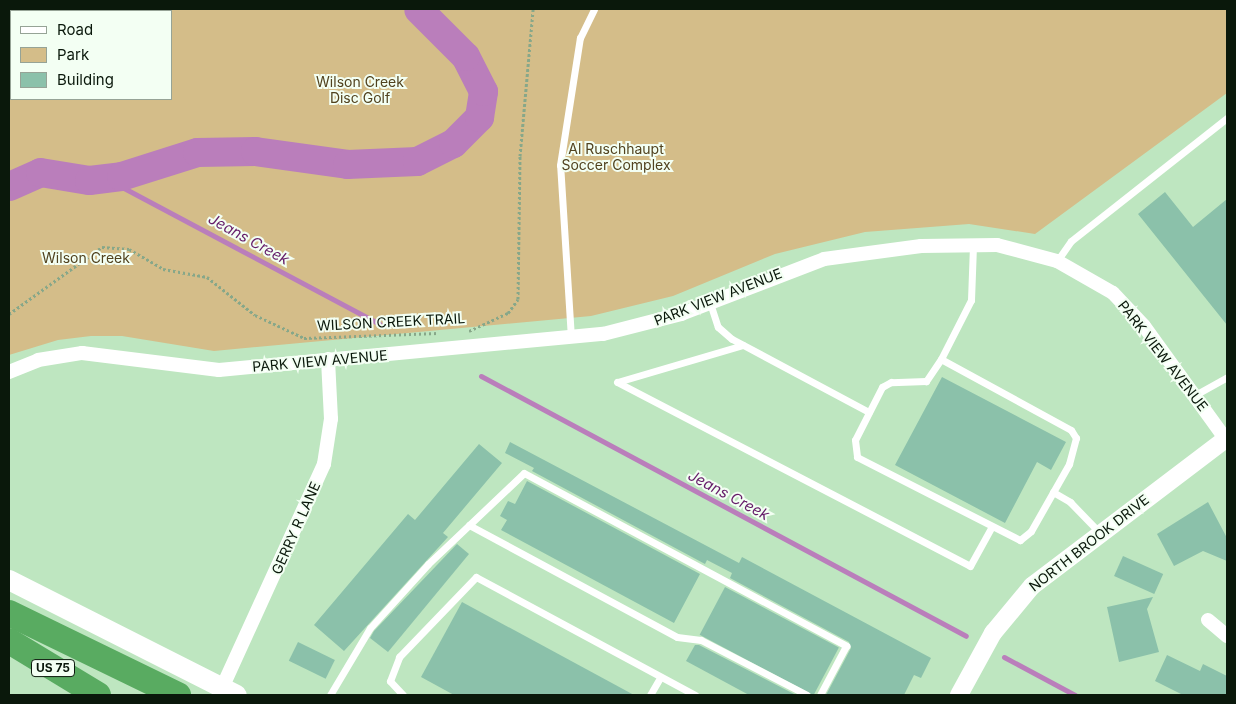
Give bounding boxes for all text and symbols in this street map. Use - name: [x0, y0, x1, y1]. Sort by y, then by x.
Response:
- legend: [10, 10, 172, 100]
- text: Road: [57, 20, 93, 39]
- text: Park: [57, 45, 89, 64]
- text: Building: [57, 70, 114, 89]
- park label: Wilson Creek Disc Golf: [316, 74, 404, 106]
- park label: Al Ruschhaupt Soccer Complex: [561, 141, 671, 174]
- water label: Jeans Creek: [206, 209, 292, 269]
- park label: Wilson Creek: [42, 250, 130, 266]
- street label: PARK VIEW AVENUE: [652, 265, 784, 329]
- street label: PARK VIEW AVENUE: [1115, 297, 1211, 415]
- street label: WILSON CREEK TRAIL: [316, 310, 466, 334]
- street label: PARK VIEW AVENUE: [252, 347, 388, 375]
- water label: Jeans Creek: [685, 466, 773, 524]
- street label: GERRY R LANE: [268, 479, 324, 577]
- street label: NORTH BROOK DRIVE: [1026, 491, 1152, 595]
- road number: US 75: [30, 658, 76, 678]

